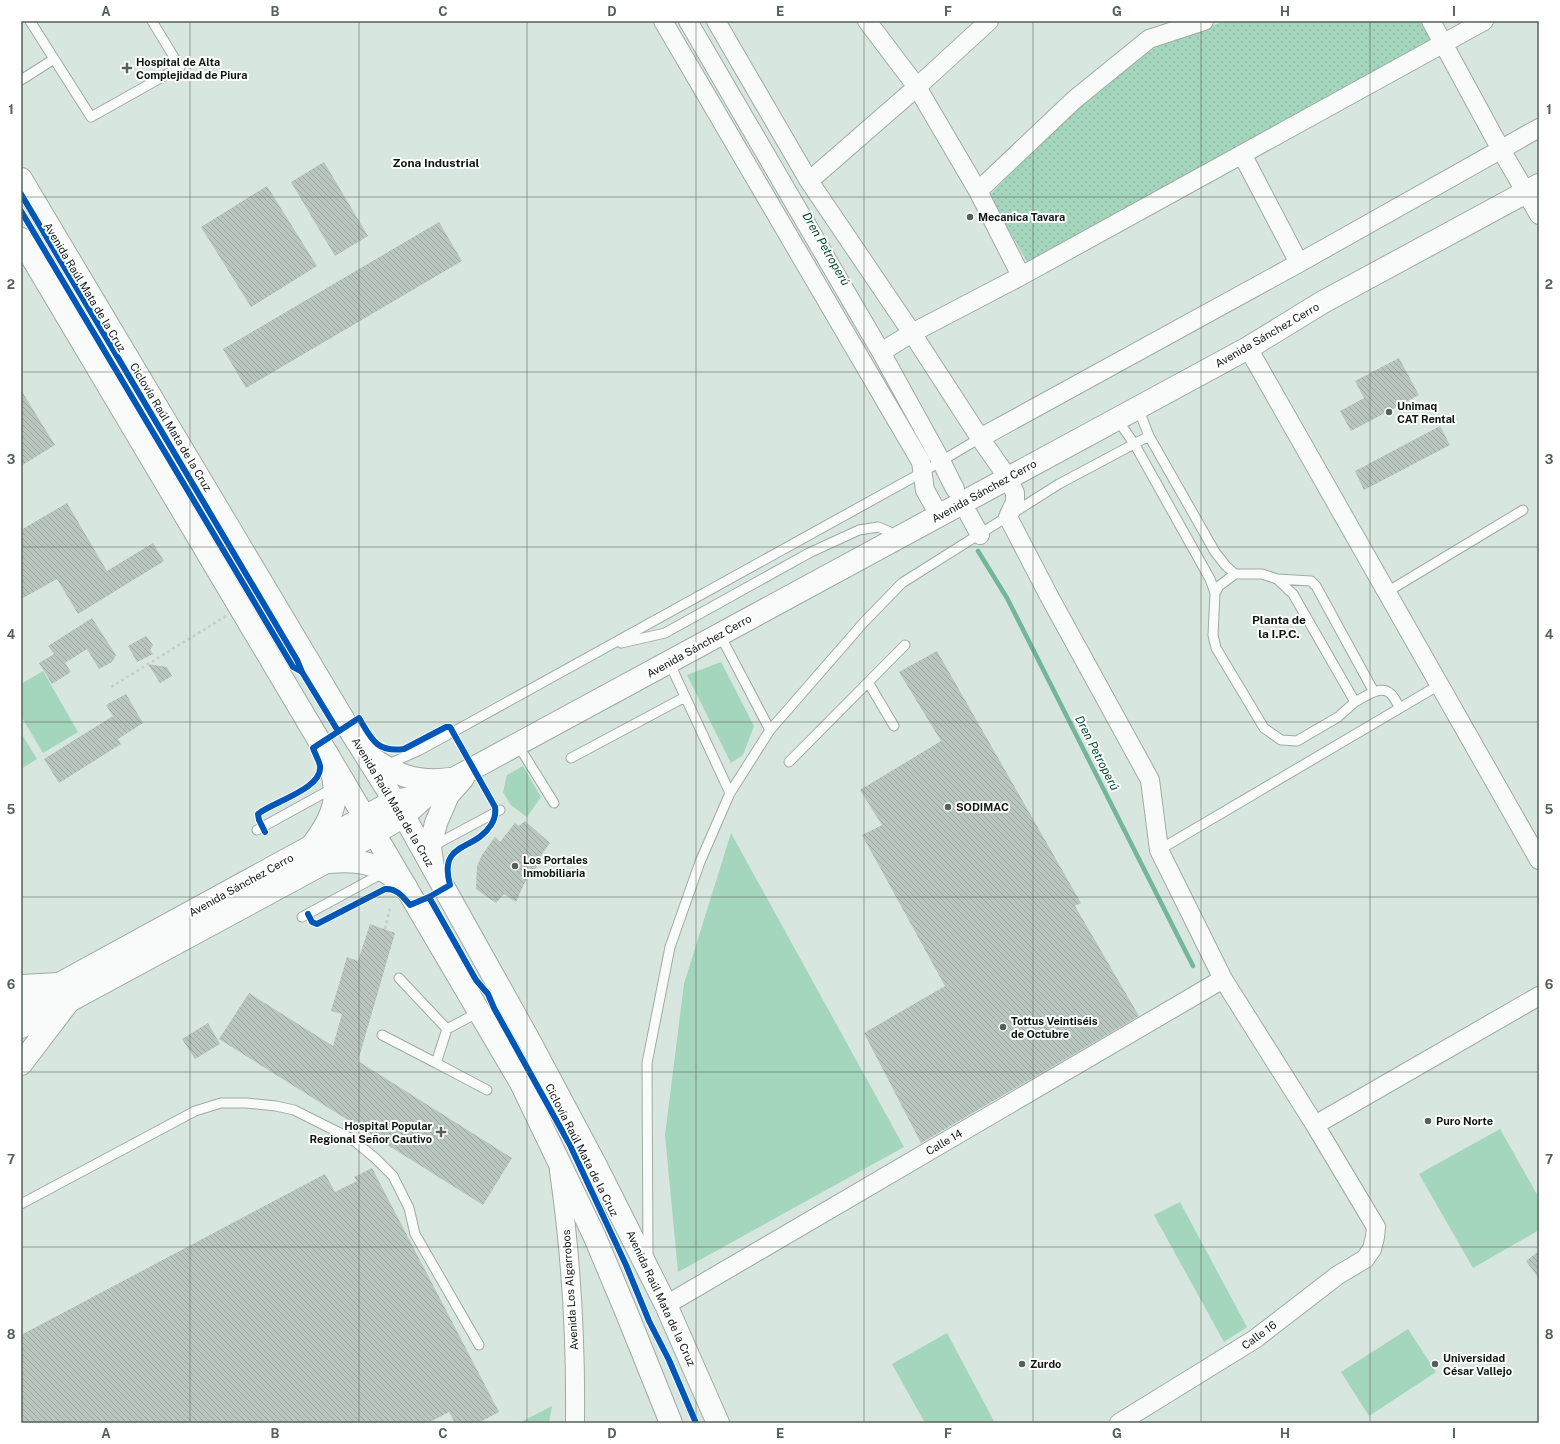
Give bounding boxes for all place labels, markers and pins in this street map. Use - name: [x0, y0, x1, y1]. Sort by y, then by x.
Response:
- place label: Hospital de Alta Complejidad de Piura: [136, 56, 247, 81]
- marker: Hospital de Alta Complejidad de Piura: [121, 62, 133, 74]
- place label: Mecanica Tavara: [978, 211, 1065, 223]
- marker: Mecanica Tavara: [965, 212, 975, 222]
- place label: Unimaq CAT Rental: [1397, 400, 1456, 425]
- marker: Unimaq CAT Rental: [1384, 407, 1394, 417]
- place label: SODIMAC: [956, 801, 1009, 813]
- marker: SODIMAC: [943, 802, 953, 812]
- place label: Los Portales Inmobiliaria: [523, 854, 588, 879]
- marker: Los Portales Inmobiliaria: [510, 861, 520, 871]
- place label: Tottus Veintiséis de Octubre: [1011, 1015, 1098, 1040]
- marker: Tottus Veintiséis de Octubre: [998, 1022, 1008, 1032]
- place label: Puro Norte: [1436, 1115, 1493, 1127]
- marker: Puro Norte: [1423, 1116, 1433, 1126]
- place label: Hospital Popular Regional Señor Cautivo: [310, 1120, 432, 1145]
- marker: Hospital Popular Regional Señor Cautivo: [435, 1126, 447, 1138]
- place label: Universidad César Vallejo: [1443, 1352, 1512, 1377]
- place label: Zurdo: [1030, 1358, 1061, 1370]
- marker: Zurdo: [1017, 1359, 1027, 1369]
- marker: Universidad César Vallejo: [1430, 1359, 1440, 1369]

